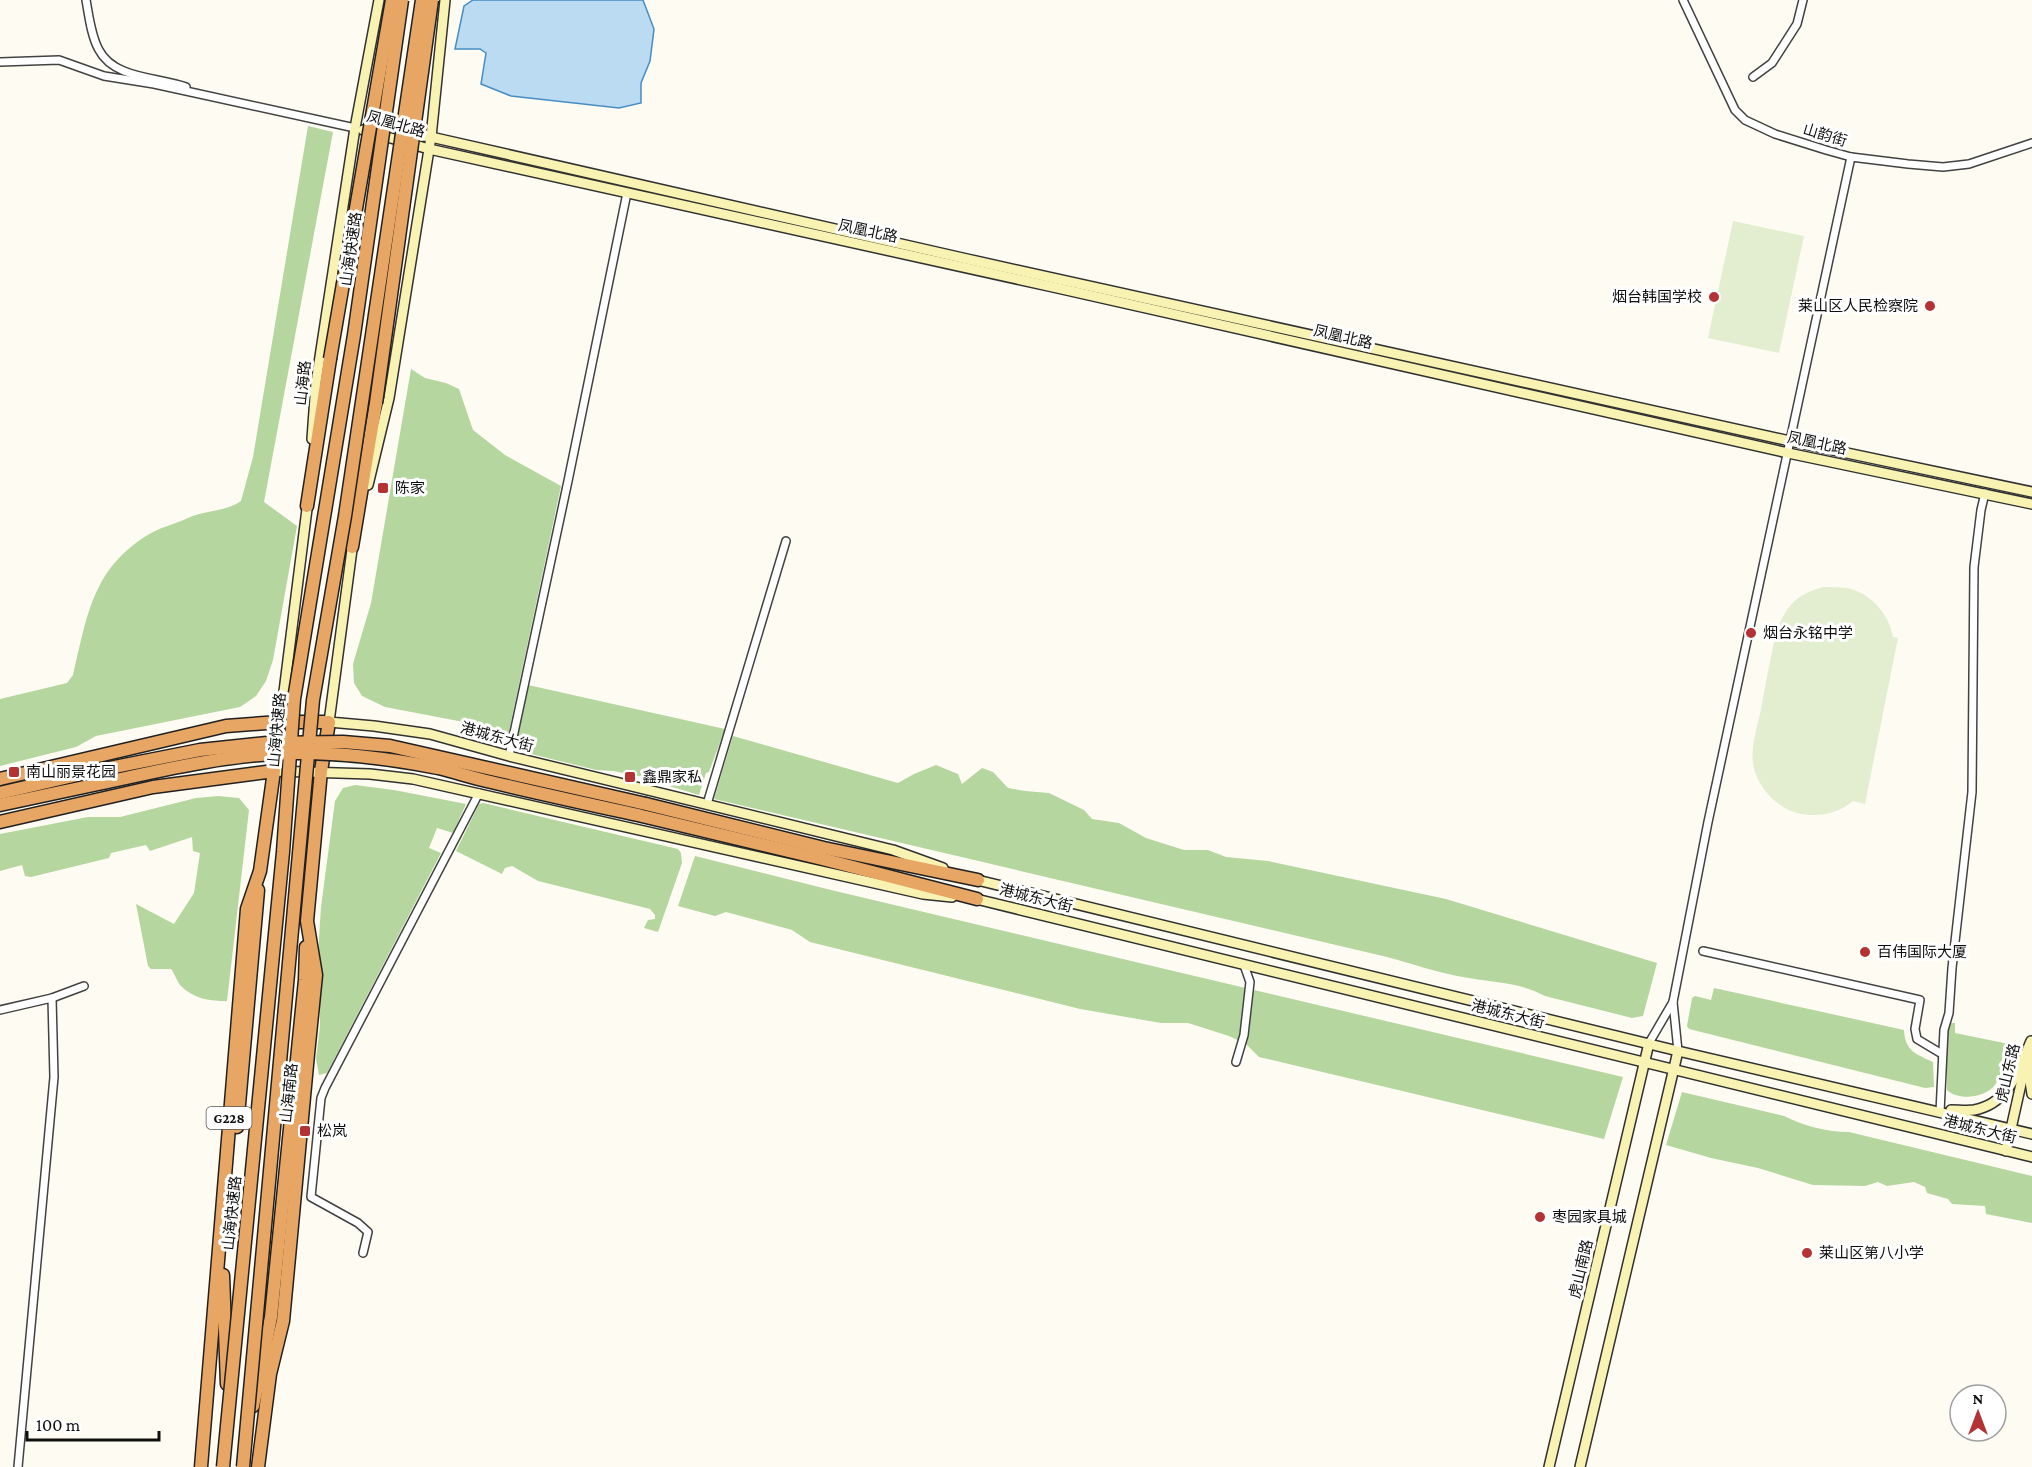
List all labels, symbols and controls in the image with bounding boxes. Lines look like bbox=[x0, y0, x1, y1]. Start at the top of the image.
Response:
street label: 凤凰北路 bbox=[365, 107, 427, 140]
street label: 山韵街 bbox=[1801, 121, 1849, 149]
street label: 山海快速路 bbox=[338, 211, 364, 287]
street label: 凤凰北路 bbox=[837, 216, 899, 245]
place label: 烟台韩国学校 bbox=[1612, 288, 1702, 305]
marker: 烟台韩国学校 bbox=[1707, 290, 1721, 304]
place label: 莱山区人民检察院 bbox=[1798, 297, 1918, 314]
marker: 莱山区人民检察院 bbox=[1923, 299, 1937, 313]
street label: 凤凰北路 bbox=[1312, 321, 1374, 352]
street label: 山海路 bbox=[293, 360, 313, 406]
street label: 凤凰北路 bbox=[1786, 428, 1848, 457]
place label: 陈家 bbox=[395, 480, 425, 496]
marker: 陈家 bbox=[376, 481, 390, 495]
place label: 烟台永铭中学 bbox=[1763, 625, 1853, 641]
marker: 烟台永铭中学 bbox=[1744, 626, 1758, 640]
street label: 山海快速路 bbox=[266, 692, 288, 768]
street label: 港城东大街 bbox=[459, 720, 535, 754]
place label: 南山丽景花园 bbox=[26, 764, 116, 780]
marker: 南山丽景花园 bbox=[7, 765, 21, 779]
place label: 鑫鼎家私 bbox=[642, 769, 702, 785]
marker: 鑫鼎家私 bbox=[623, 770, 637, 784]
street label: 港城东大街 bbox=[998, 881, 1074, 915]
place label: 百伟国际大厦 bbox=[1877, 944, 1967, 960]
marker: 百伟国际大厦 bbox=[1858, 945, 1872, 959]
street label: 港城东大街 bbox=[1470, 997, 1546, 1031]
street label: 虎山东路 bbox=[1993, 1042, 2023, 1104]
street label: 山海南路 bbox=[278, 1062, 300, 1124]
road number: G228 bbox=[206, 1107, 252, 1129]
street label: 港城东大街 bbox=[1942, 1112, 2018, 1146]
place label: 松岚 bbox=[317, 1123, 347, 1139]
marker: 松岚 bbox=[298, 1124, 312, 1138]
street label: 山海快速路 bbox=[220, 1175, 244, 1251]
place label: 枣园家具城 bbox=[1552, 1209, 1627, 1225]
marker: 枣园家具城 bbox=[1533, 1210, 1547, 1224]
street label: 虎山南路 bbox=[1566, 1238, 1596, 1300]
place label: 莱山区第八小学 bbox=[1819, 1245, 1924, 1261]
marker: 莱山区第八小学 bbox=[1800, 1246, 1814, 1260]
north arrow bbox=[1948, 1383, 2008, 1443]
text: N bbox=[1973, 1390, 1984, 1407]
scale bar bbox=[27, 1404, 159, 1442]
text: 100 m bbox=[36, 1415, 81, 1435]

